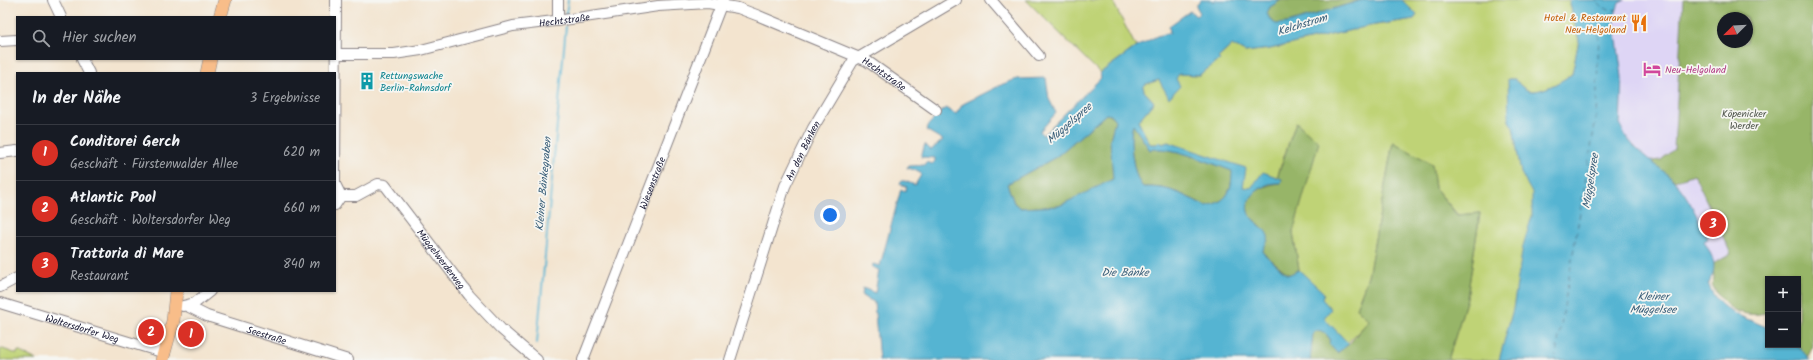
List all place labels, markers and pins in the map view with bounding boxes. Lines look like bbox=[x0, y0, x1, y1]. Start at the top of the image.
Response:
place label: Hotel & Restaurant Neu-Helgoland bbox=[1544, 10, 1627, 38]
restaurant icon: Hotel & Restaurant Neu-Helgoland bbox=[1629, 13, 1649, 33]
hotel icon: Neu-Helgoland bbox=[1642, 59, 1662, 79]
place label: Neu-Helgoland bbox=[1665, 62, 1727, 78]
place label: Rettungswache Berlin-Rahnsdorf bbox=[380, 68, 452, 96]
building icon: Rettungswache Berlin-Rahnsdorf bbox=[357, 71, 377, 91]
pin: 3 bbox=[1700, 209, 1726, 239]
pin: 2 bbox=[138, 317, 164, 347]
pin: 1 bbox=[178, 319, 204, 349]

